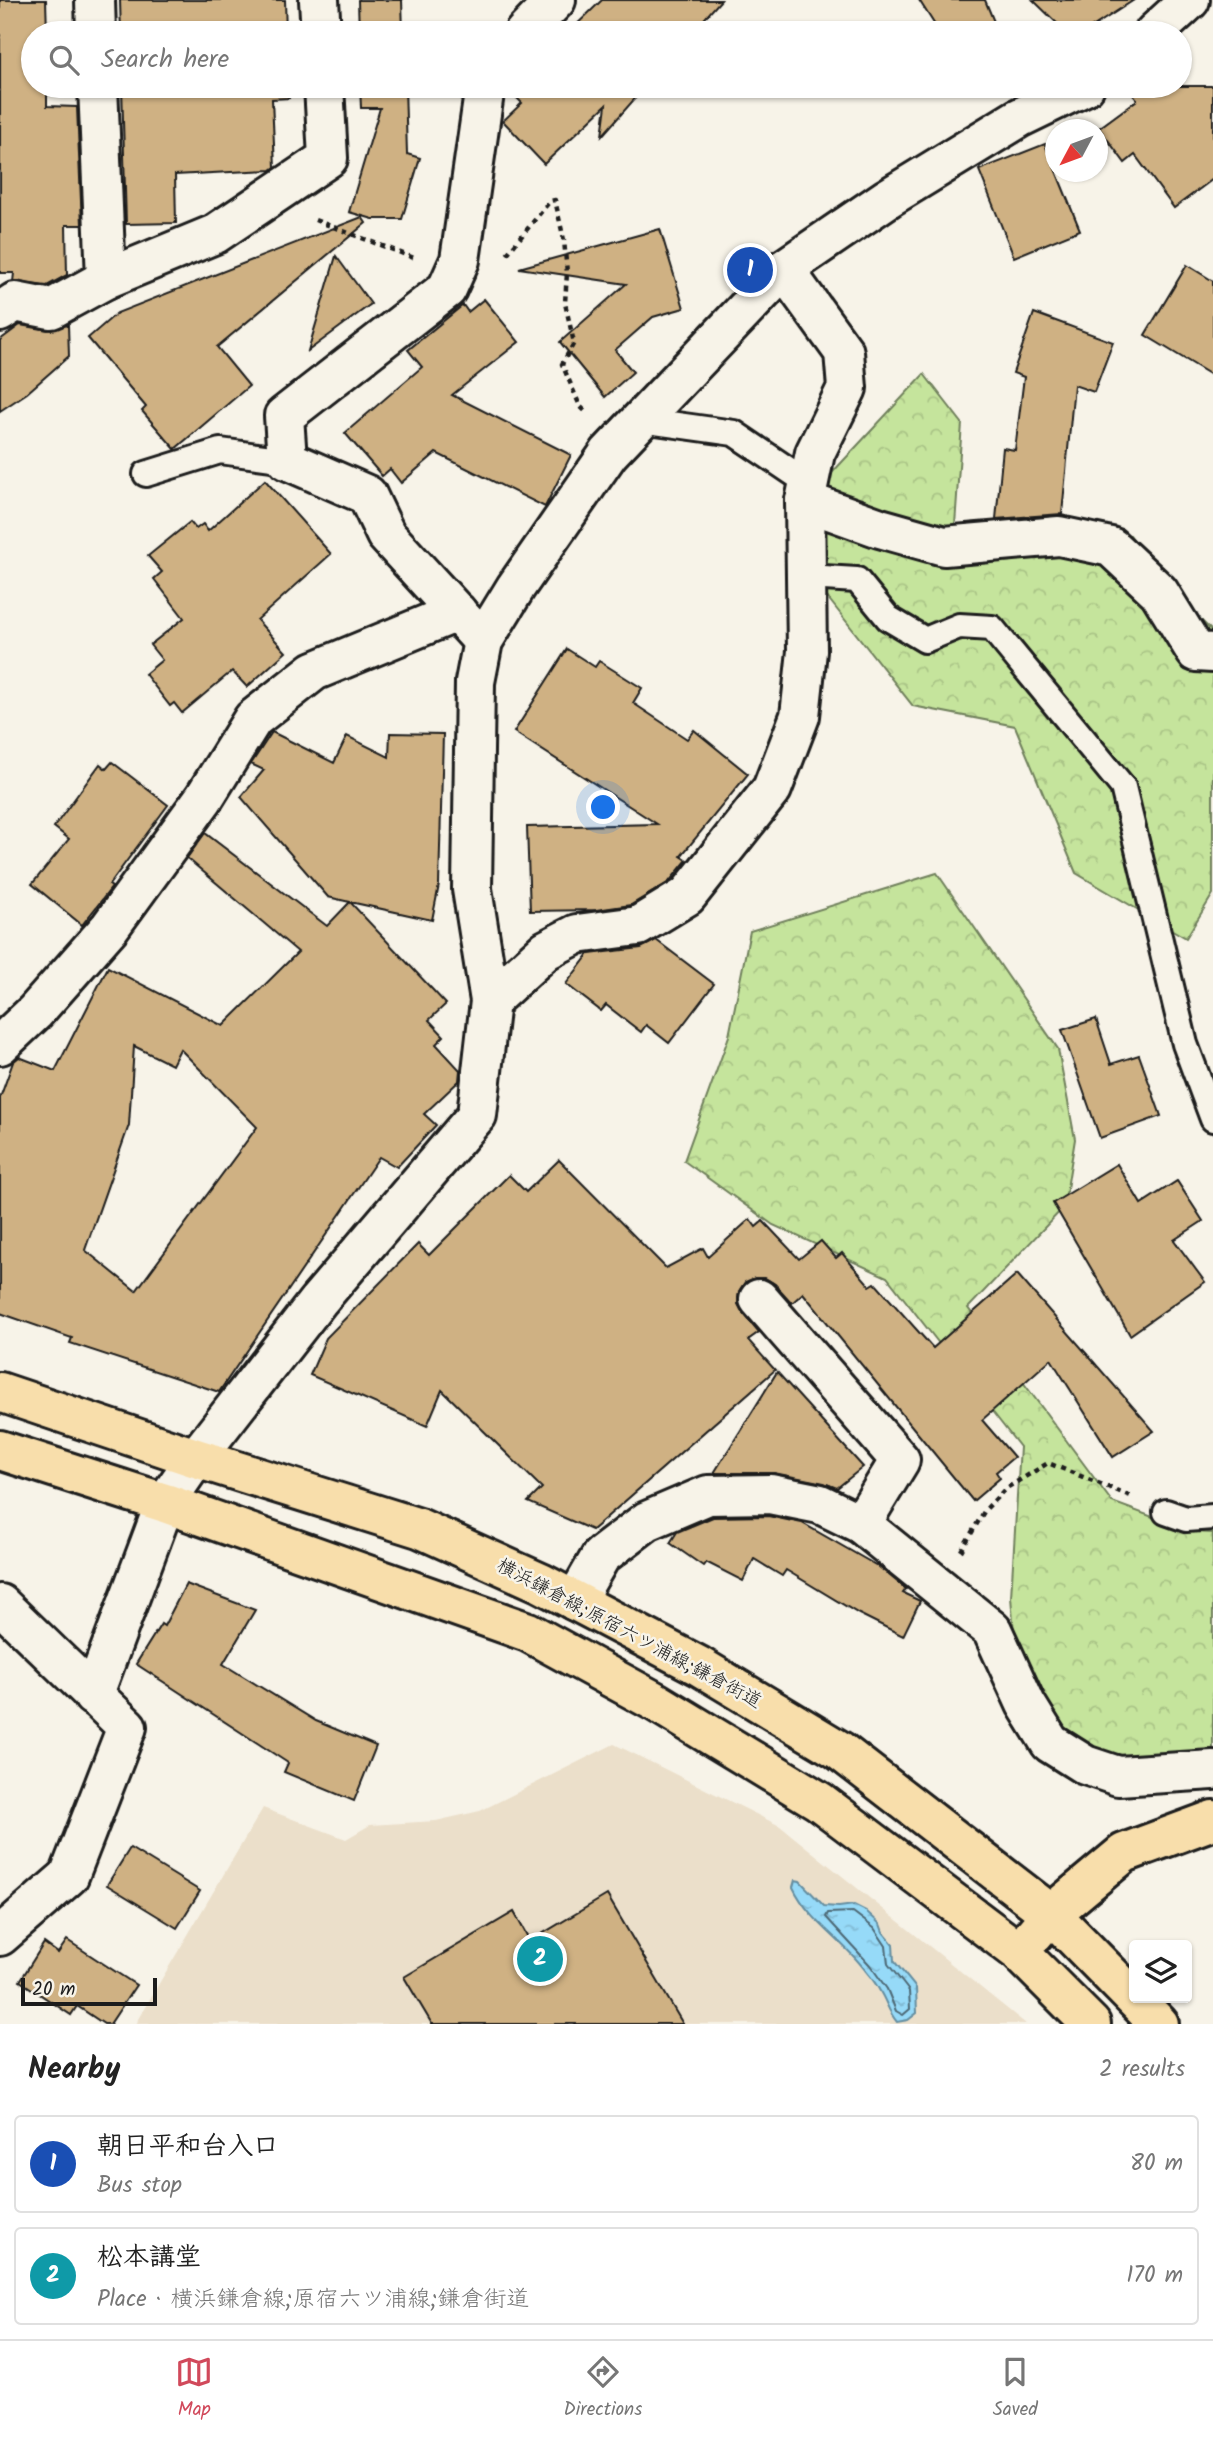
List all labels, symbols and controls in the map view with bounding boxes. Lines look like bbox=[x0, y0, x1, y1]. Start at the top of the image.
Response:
search box bbox=[21, 21, 1192, 98]
text: Search here bbox=[101, 39, 229, 81]
icon: search bbox=[45, 41, 83, 79]
north arrow bbox=[1045, 119, 1108, 182]
pin: 1 bbox=[727, 244, 773, 296]
your location bbox=[586, 790, 620, 824]
street label: 横浜鎌倉線;原宿六ツ浦線;鎌倉街道 bbox=[491, 1551, 767, 1717]
pin: 2 bbox=[517, 1933, 563, 1985]
map controls bbox=[1129, 1940, 1192, 2003]
button: layers bbox=[1129, 1940, 1192, 2003]
scale bar bbox=[21, 1975, 158, 2007]
text: 20 m bbox=[32, 1975, 75, 2005]
text: Nearby bbox=[28, 2046, 120, 2094]
text: 2 results bbox=[1099, 2052, 1185, 2088]
text: 朝日平和台入口 bbox=[97, 2126, 279, 2168]
text: 1 bbox=[50, 2146, 56, 2182]
text: 80 m bbox=[1130, 2146, 1183, 2182]
text: Bus stop bbox=[97, 2168, 182, 2204]
text: 松本講堂 bbox=[97, 2237, 201, 2279]
text: 2 bbox=[46, 2258, 60, 2294]
text: 170 m bbox=[1126, 2258, 1183, 2294]
text: Place · 横浜鎌倉線;原宿六ツ浦線;鎌倉街道 bbox=[97, 2282, 529, 2318]
tab: Map bbox=[175, 2353, 213, 2425]
tab: Directions bbox=[564, 2353, 642, 2425]
tab: Saved bbox=[993, 2353, 1038, 2425]

